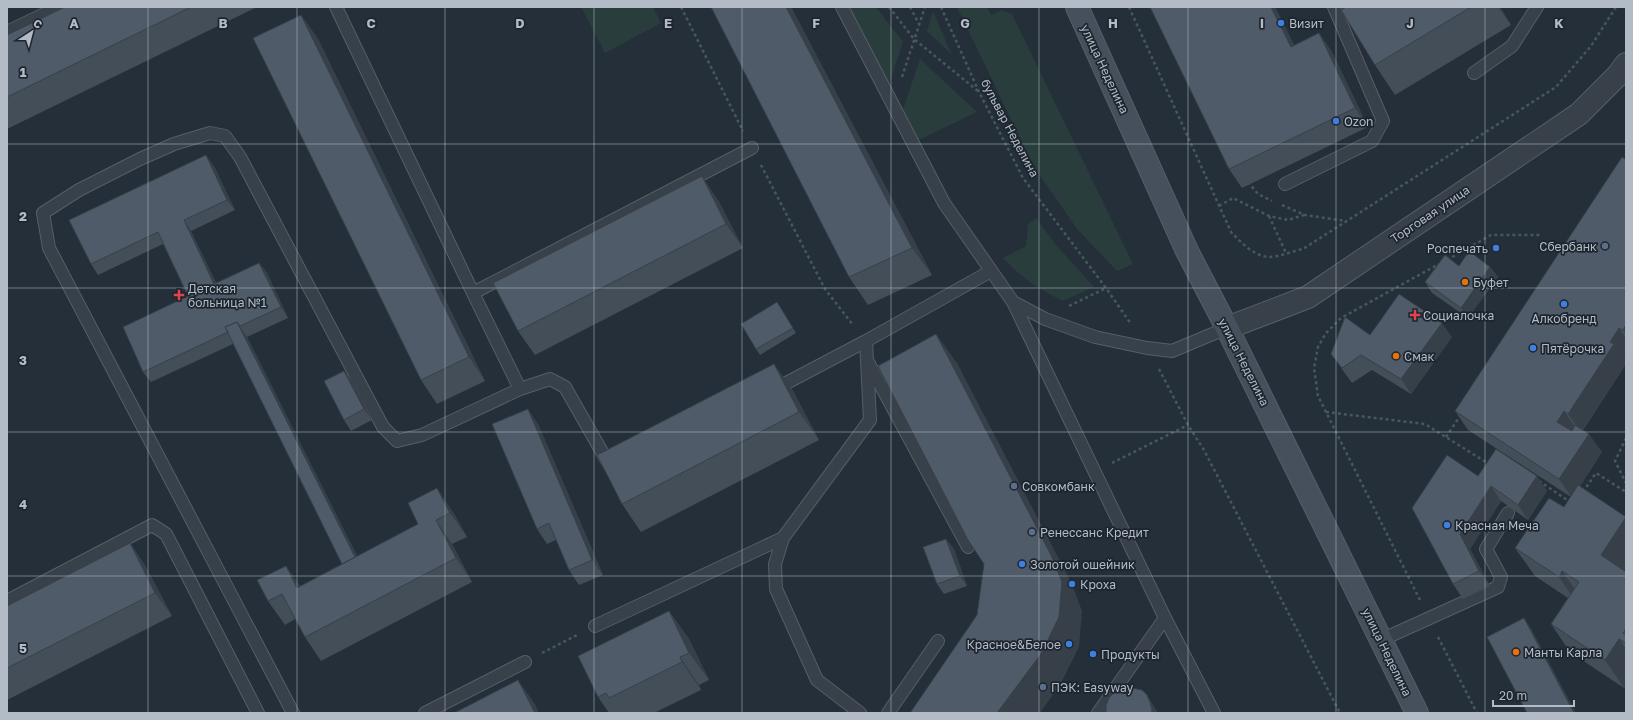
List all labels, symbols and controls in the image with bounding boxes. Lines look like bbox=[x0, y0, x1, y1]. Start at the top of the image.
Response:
north arrow bbox=[12, 12, 52, 52]
text: A bbox=[69, 15, 79, 31]
text: B bbox=[218, 15, 228, 31]
text: C bbox=[366, 15, 376, 31]
text: D bbox=[515, 15, 525, 31]
text: E bbox=[664, 15, 672, 31]
text: F bbox=[812, 15, 820, 31]
text: G bbox=[960, 15, 970, 31]
text: H bbox=[1108, 15, 1118, 31]
text: I bbox=[1260, 15, 1264, 31]
text: J bbox=[1406, 15, 1414, 31]
text: K bbox=[1554, 15, 1564, 31]
text: С bbox=[31, 16, 45, 31]
place label: Визит bbox=[1289, 16, 1324, 31]
marker: Визит bbox=[1276, 18, 1286, 28]
street label: улица Неделина bbox=[1078, 22, 1132, 116]
text: 1 bbox=[20, 64, 27, 80]
street label: бульвар Неделина bbox=[978, 76, 1042, 180]
place label: Ozon bbox=[1344, 114, 1373, 129]
marker: Ozon bbox=[1331, 116, 1341, 126]
street label: Торговая улица bbox=[1388, 182, 1472, 246]
text: 2 bbox=[19, 208, 27, 224]
place label: Сбербанк bbox=[1539, 239, 1597, 254]
place label: Роспечать bbox=[1427, 241, 1488, 256]
marker: Сбербанк bbox=[1600, 241, 1610, 251]
marker: Роспечать bbox=[1491, 243, 1501, 253]
place label: Буфет bbox=[1473, 275, 1509, 290]
marker: Буфет bbox=[1460, 277, 1470, 287]
place label: Детская больница №1 bbox=[188, 281, 267, 310]
marker: Детская больница №1 bbox=[173, 289, 185, 301]
marker: Алкобренд bbox=[1559, 299, 1569, 309]
place label: Социалочка bbox=[1423, 308, 1494, 323]
marker: Социалочка bbox=[1410, 310, 1420, 320]
place label: Алкобренд bbox=[1531, 311, 1597, 326]
street label: улица Неделина bbox=[1215, 316, 1273, 408]
place label: Пятёрочка bbox=[1541, 341, 1604, 356]
marker: Пятёрочка bbox=[1528, 343, 1538, 353]
place label: Смак bbox=[1404, 349, 1435, 364]
marker: Смак bbox=[1391, 351, 1401, 361]
text: 3 bbox=[19, 352, 27, 368]
place label: Совкомбанк bbox=[1022, 479, 1095, 494]
marker: Совкомбанк bbox=[1009, 481, 1019, 491]
text: 4 bbox=[19, 496, 27, 512]
place label: Красная Меча bbox=[1455, 518, 1539, 533]
marker: Красная Меча bbox=[1442, 520, 1452, 530]
place label: Ренессанс Кредит bbox=[1040, 525, 1149, 540]
marker: Ренессанс Кредит bbox=[1027, 527, 1037, 537]
place label: Золотой ошейник bbox=[1030, 557, 1135, 572]
marker: Золотой ошейник bbox=[1017, 559, 1027, 569]
place label: Кроха bbox=[1080, 577, 1116, 592]
marker: Кроха bbox=[1067, 579, 1077, 589]
street label: улица Неделина bbox=[1359, 605, 1415, 699]
place label: Красное&Белое bbox=[966, 637, 1061, 652]
marker: Красное&Белое bbox=[1064, 639, 1074, 649]
text: 5 bbox=[19, 640, 27, 656]
place label: Манты Карла bbox=[1524, 645, 1602, 660]
place label: Продукты bbox=[1101, 647, 1160, 662]
marker: Манты Карла bbox=[1511, 647, 1521, 657]
marker: Продукты bbox=[1088, 649, 1098, 659]
place label: ПЭК: Easyway bbox=[1051, 680, 1133, 695]
marker: ПЭК: Easyway bbox=[1038, 682, 1048, 692]
scale bar bbox=[1493, 682, 1574, 708]
text: 20 m bbox=[1499, 688, 1527, 703]

